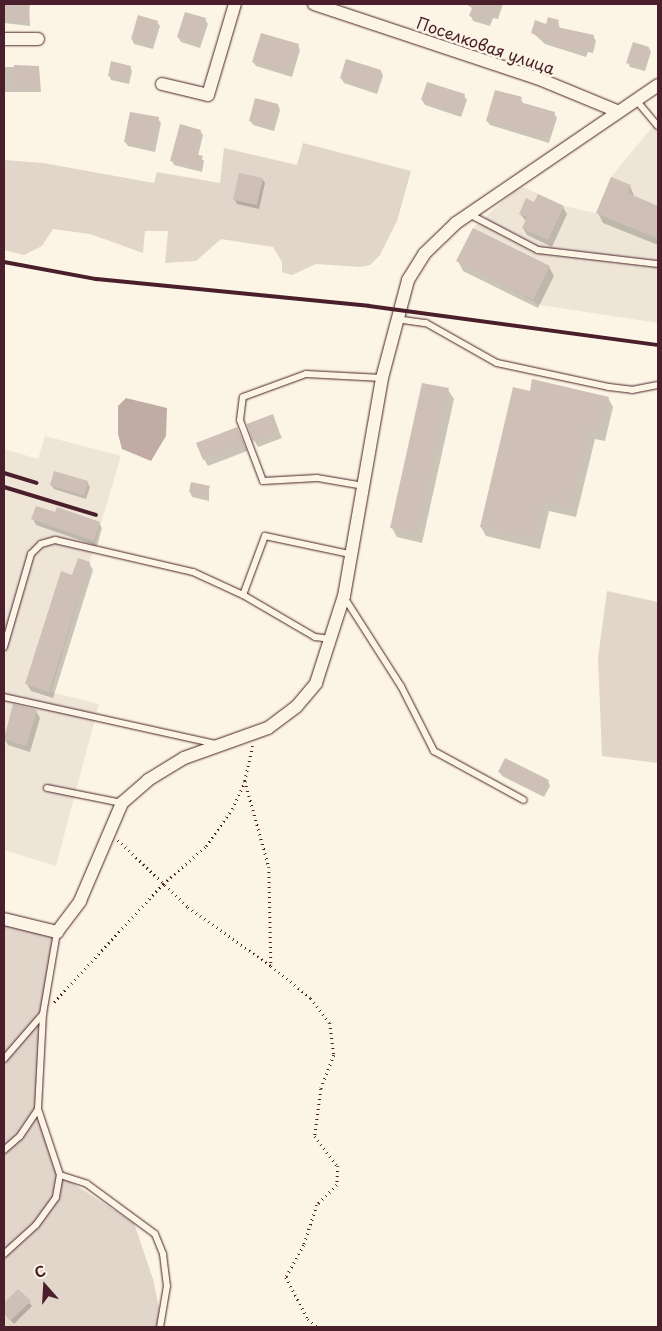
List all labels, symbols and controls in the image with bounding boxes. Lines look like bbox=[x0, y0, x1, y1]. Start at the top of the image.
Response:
street label: Поселковая улица bbox=[414, 12, 558, 78]
text: С bbox=[32, 1260, 48, 1283]
north arrow bbox=[20, 1261, 70, 1311]

